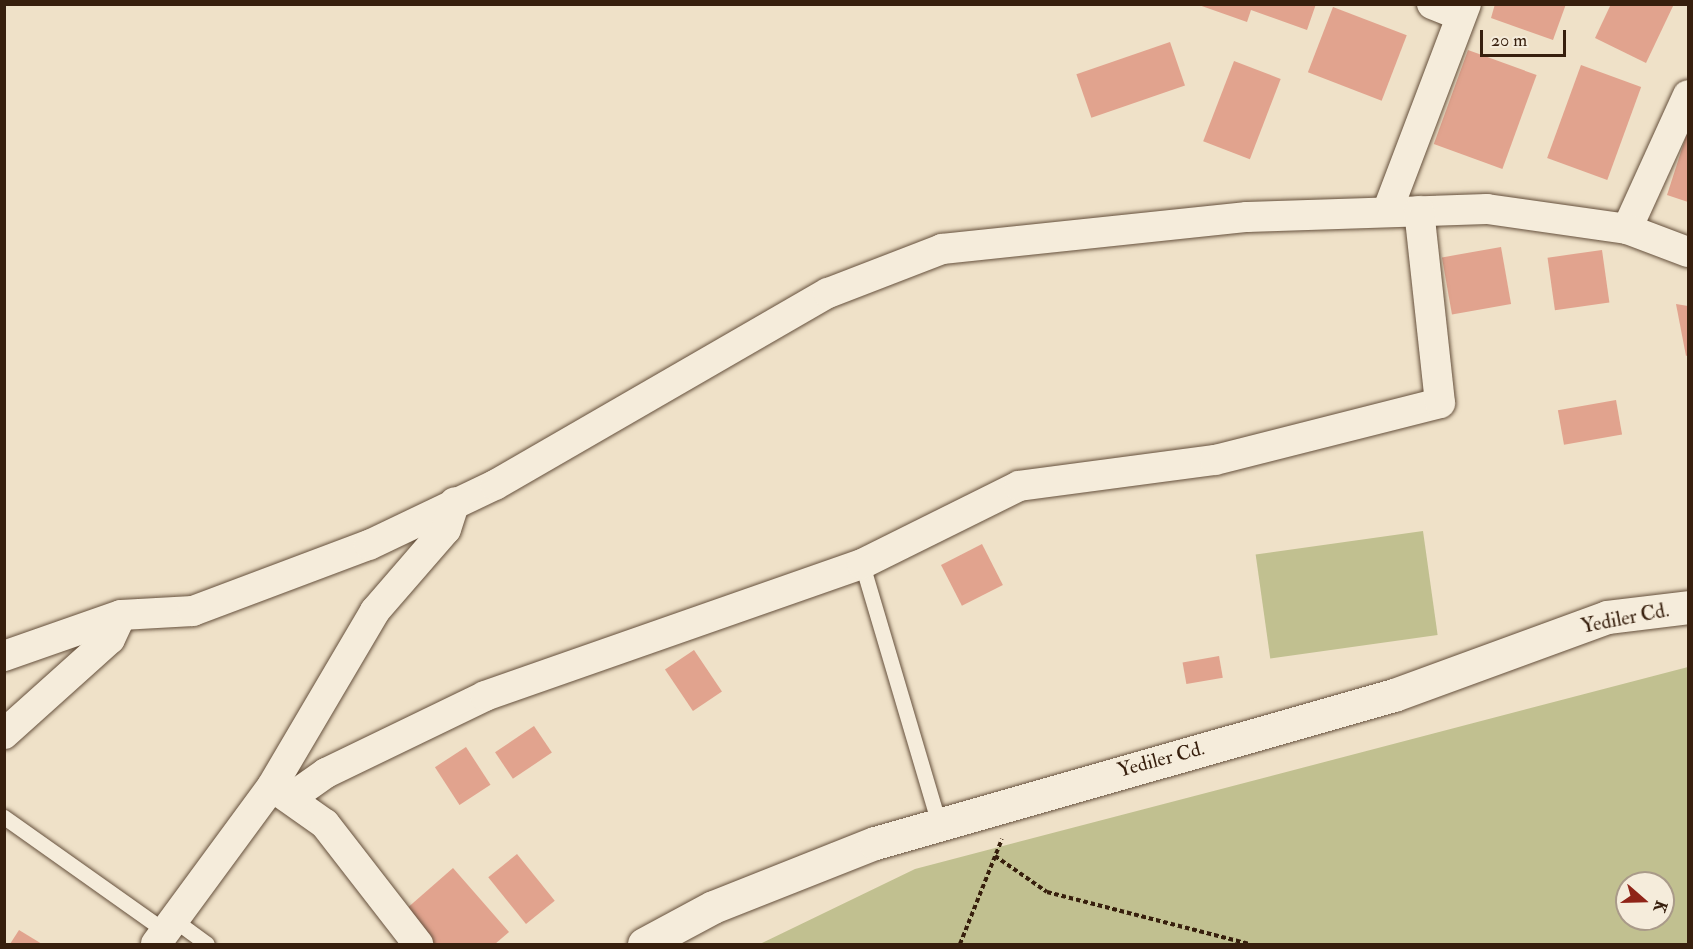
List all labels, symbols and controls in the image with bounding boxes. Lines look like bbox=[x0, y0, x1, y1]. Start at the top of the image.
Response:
scale bar bbox=[1483, 18, 1568, 56]
text: 20 m bbox=[1491, 29, 1527, 52]
street label: Yediler Cd. bbox=[1579, 598, 1671, 638]
street label: Yediler Cd. bbox=[1115, 736, 1207, 782]
north arrow bbox=[1615, 871, 1675, 931]
text: K bbox=[1649, 898, 1671, 915]

